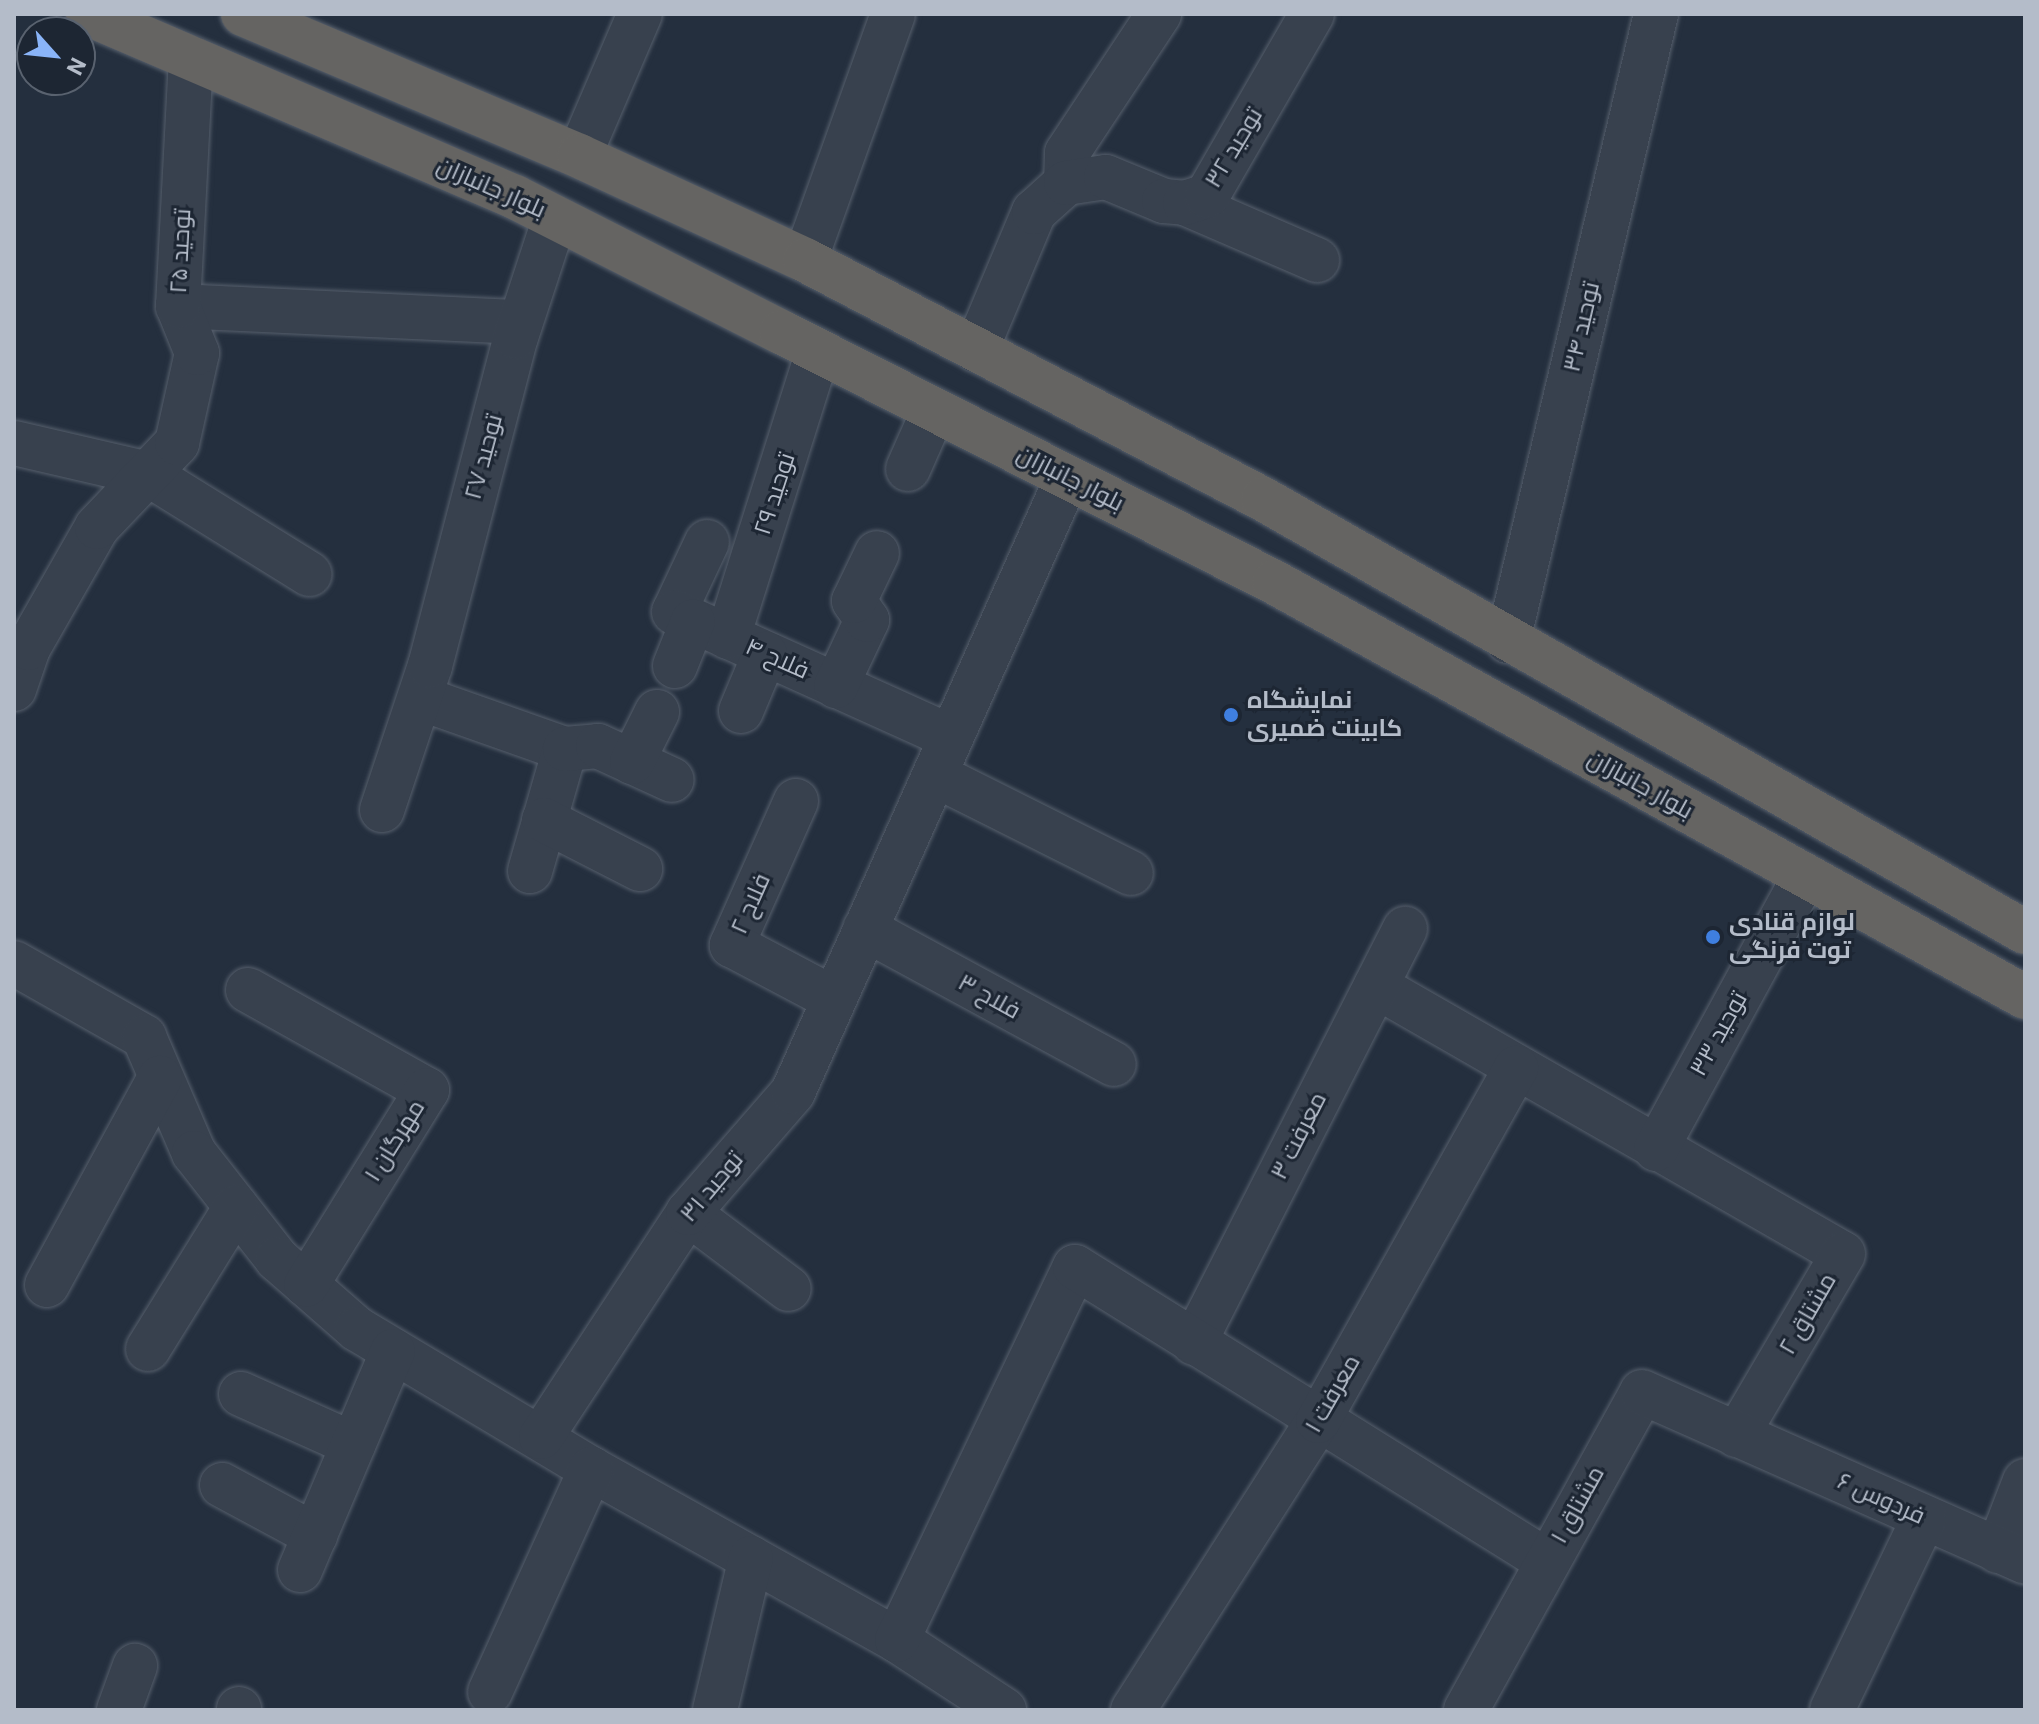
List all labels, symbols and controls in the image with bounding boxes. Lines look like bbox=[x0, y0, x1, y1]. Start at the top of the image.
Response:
north arrow bbox=[16, 16, 96, 96]
text: N bbox=[61, 54, 91, 79]
street label: توحید ۳۲ bbox=[1199, 103, 1269, 193]
street label: بلوار جانبازان bbox=[432, 151, 550, 225]
street label: توحید ۲۵ bbox=[164, 208, 198, 294]
street label: توحید ۳۴ bbox=[1558, 279, 1606, 375]
street label: توحید ۲۷ bbox=[459, 411, 509, 503]
street label: بلوار جانبازان bbox=[1012, 440, 1128, 518]
street label: توحید ۲۹ bbox=[748, 449, 802, 539]
street label: فلاح ۴ bbox=[741, 632, 813, 686]
place label: نمایشگاه کابینت ضمیری bbox=[1247, 687, 1402, 743]
marker: نمایشگاه کابینت ضمیری bbox=[1222, 706, 1240, 724]
street label: بلوار جانبازان bbox=[1582, 744, 1698, 826]
street label: فلاح ۲ bbox=[725, 869, 777, 939]
place label: لوازم قنادی توت فرنگی bbox=[1729, 909, 1855, 965]
marker: لوازم قنادی توت فرنگی bbox=[1704, 928, 1722, 946]
street label: فلاح ۳ bbox=[953, 968, 1025, 1026]
street label: توحید ۳۳ bbox=[1684, 987, 1754, 1081]
street label: معرفت ۳ bbox=[1265, 1087, 1333, 1185]
street label: مهرگان ۱ bbox=[359, 1095, 431, 1187]
street label: توحید ۳۱ bbox=[674, 1146, 750, 1228]
street label: مشتاق ۲ bbox=[1773, 1268, 1843, 1360]
street label: معرفت ۱ bbox=[1299, 1350, 1367, 1438]
street label: مشتاق ۱ bbox=[1545, 1461, 1611, 1549]
street label: فردوس ۶ bbox=[1833, 1467, 1929, 1531]

